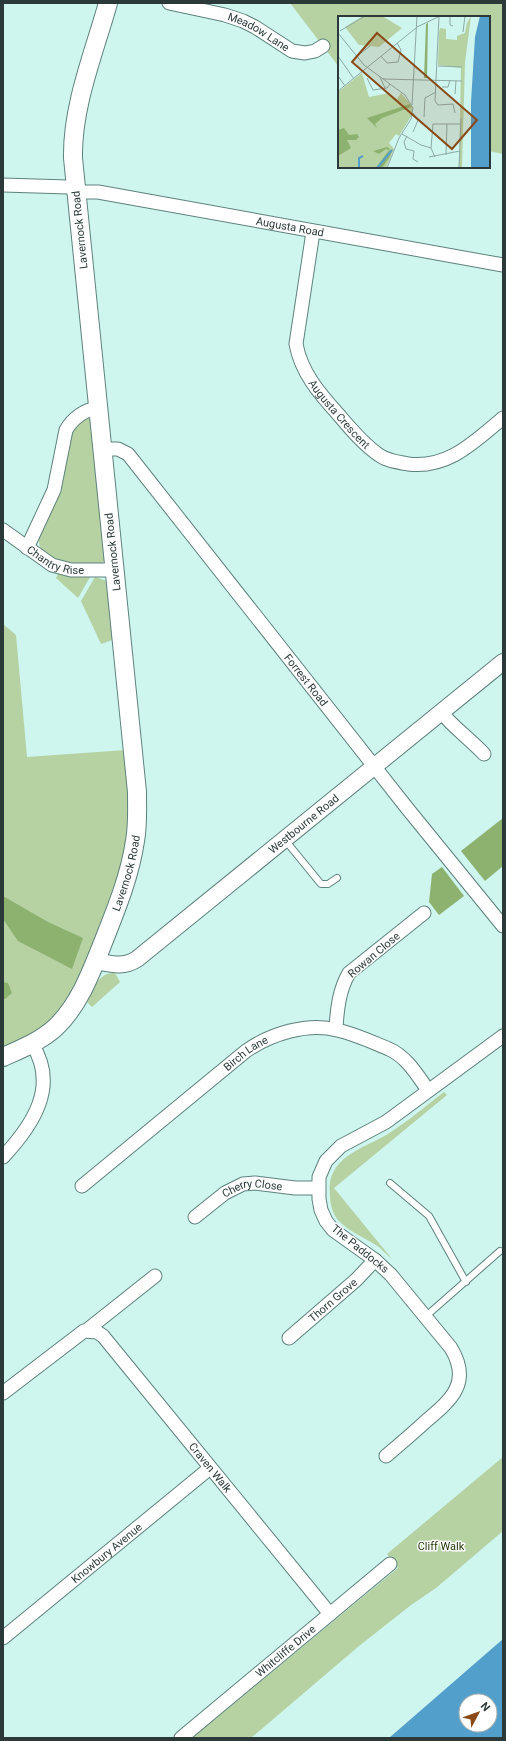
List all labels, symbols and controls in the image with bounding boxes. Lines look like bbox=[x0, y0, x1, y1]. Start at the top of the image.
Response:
street label: Meadow Lane bbox=[226, 10, 292, 54]
inset map bbox=[338, 16, 490, 168]
street label: Lavernock Road bbox=[69, 190, 91, 270]
street label: Augusta Road bbox=[255, 214, 325, 239]
street label: Augusta Crescent bbox=[306, 377, 373, 452]
street label: Lavernock Road bbox=[102, 512, 124, 592]
street label: Chantry Rise bbox=[25, 543, 84, 577]
street label: Forrest Road bbox=[282, 651, 331, 709]
street label: Westbourne Road bbox=[266, 791, 342, 856]
street label: Lavernock Road bbox=[109, 834, 142, 913]
street label: Rowan Close bbox=[345, 929, 403, 980]
street label: Birch Lane bbox=[221, 1033, 270, 1073]
street label: Cherry Close bbox=[220, 1177, 283, 1200]
street label: The Paddocks bbox=[329, 1222, 391, 1276]
street label: Thorn Grove bbox=[306, 1275, 360, 1325]
street label: Craven Walk bbox=[186, 1440, 235, 1495]
street label: Knowbury Avenue bbox=[69, 1520, 145, 1586]
park label: Cliff Walk bbox=[418, 1540, 465, 1553]
street label: Whitcliffe Drive bbox=[253, 1622, 318, 1680]
north arrow bbox=[458, 1693, 498, 1733]
text: N bbox=[478, 1700, 493, 1714]

